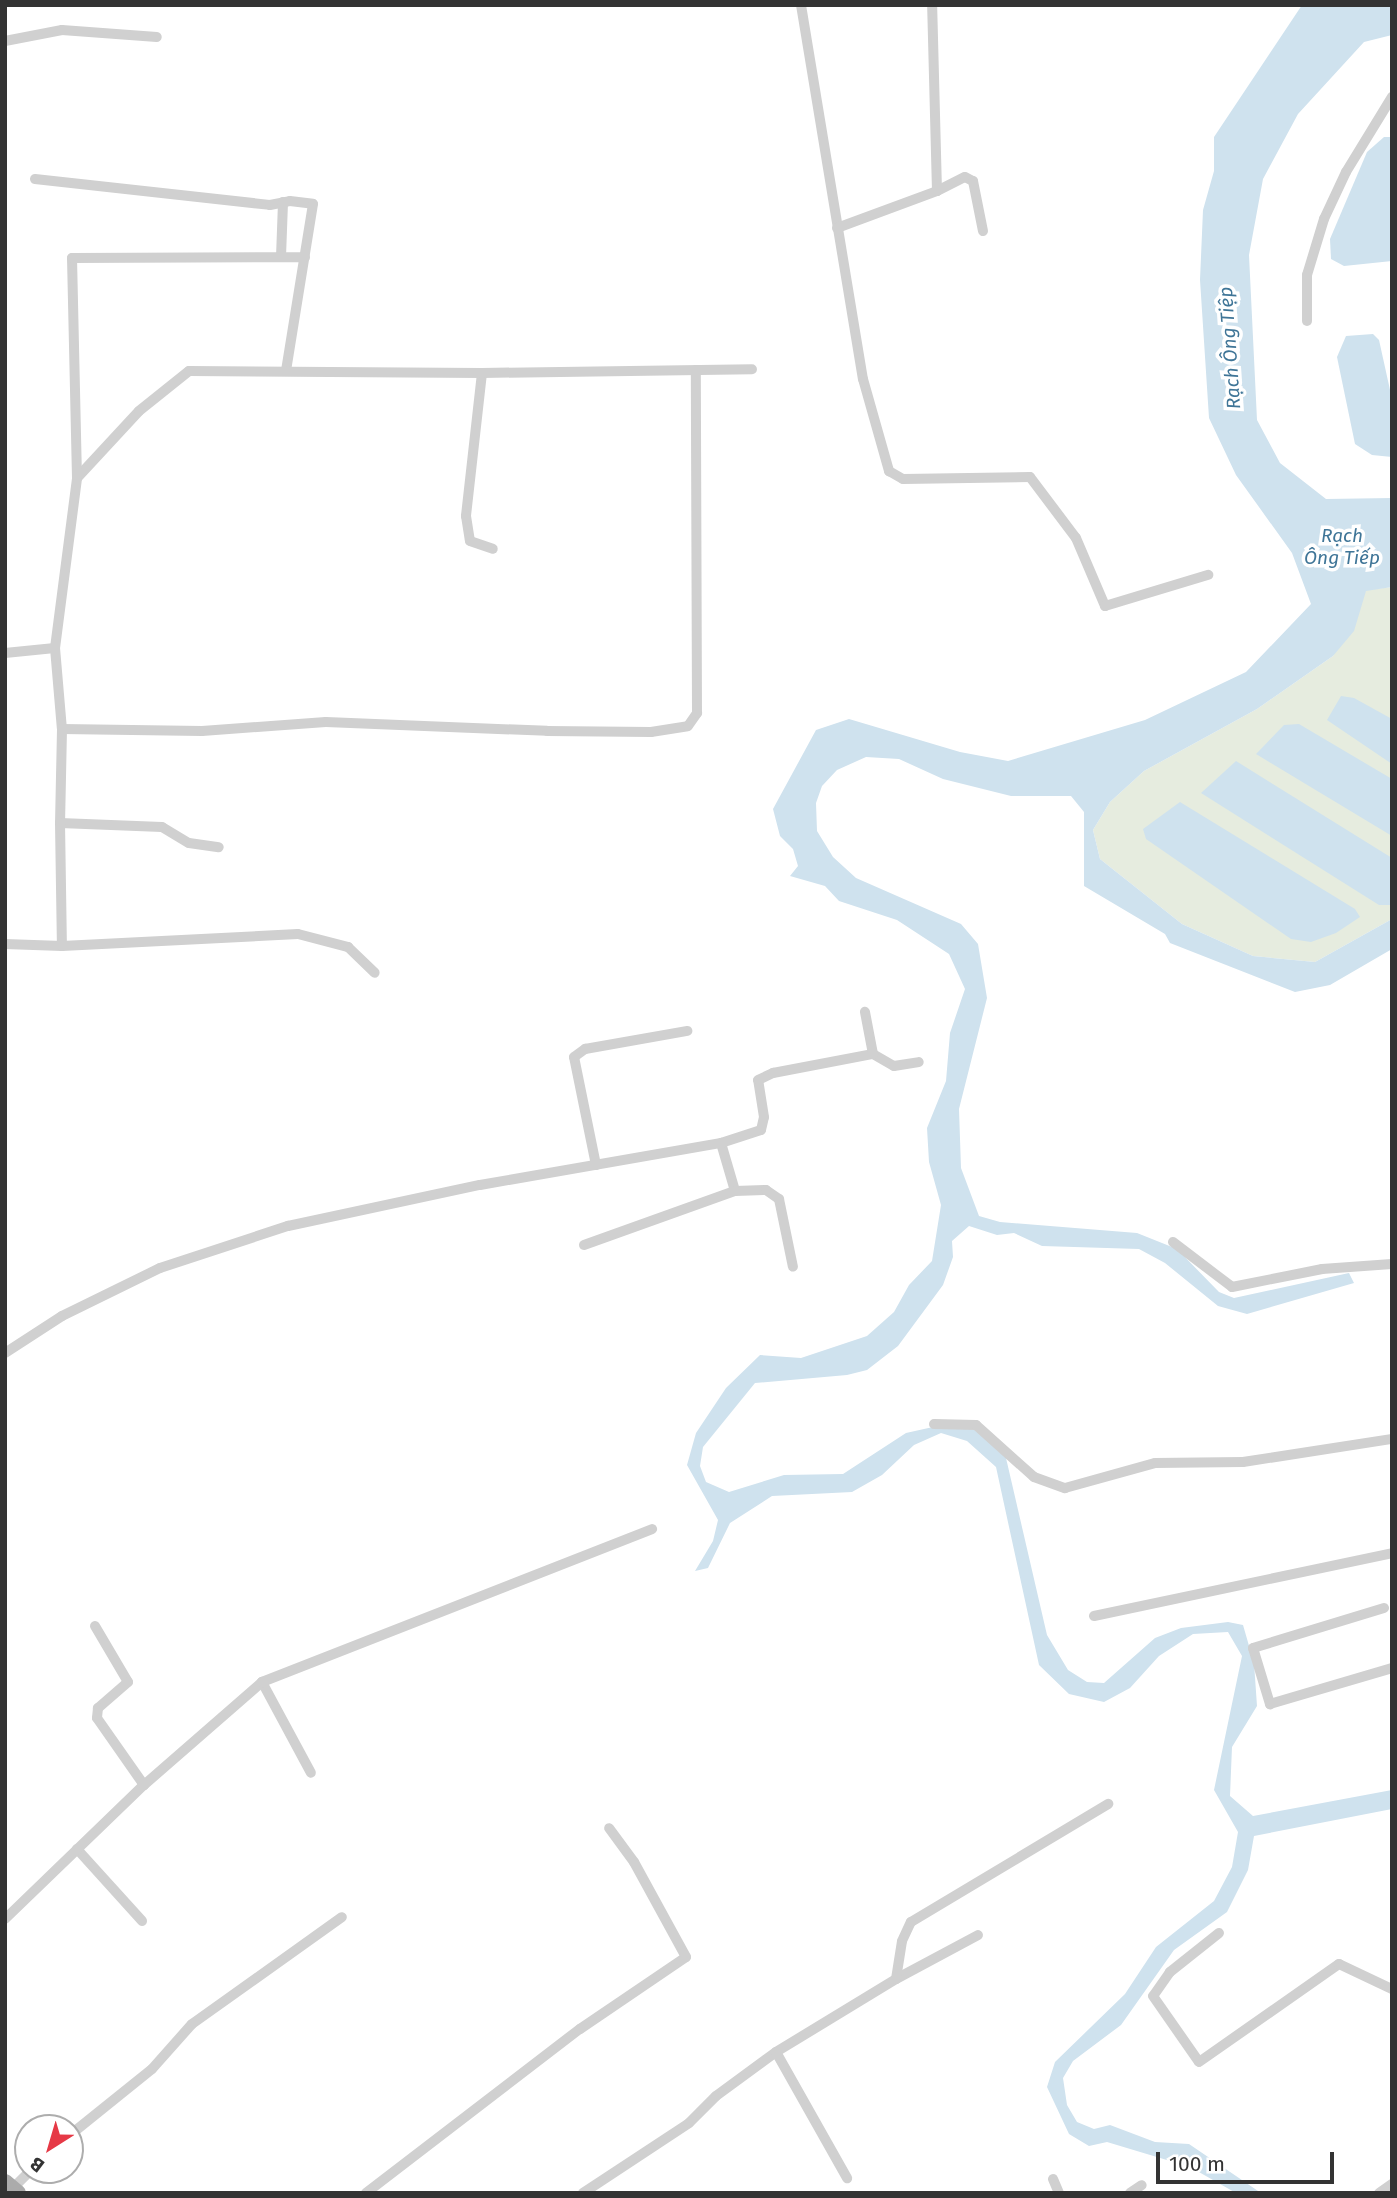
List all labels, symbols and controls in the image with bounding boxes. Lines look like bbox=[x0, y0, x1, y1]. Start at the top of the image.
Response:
water label: Rạch Ông Tiệp bbox=[1214, 286, 1246, 410]
water label: Rạch Ông Tiếp bbox=[1304, 525, 1380, 569]
north arrow bbox=[14, 2114, 84, 2184]
scale bar bbox=[1159, 2138, 1338, 2182]
text: 100 m bbox=[1169, 2151, 1225, 2177]
text: B bbox=[26, 2152, 49, 2177]

